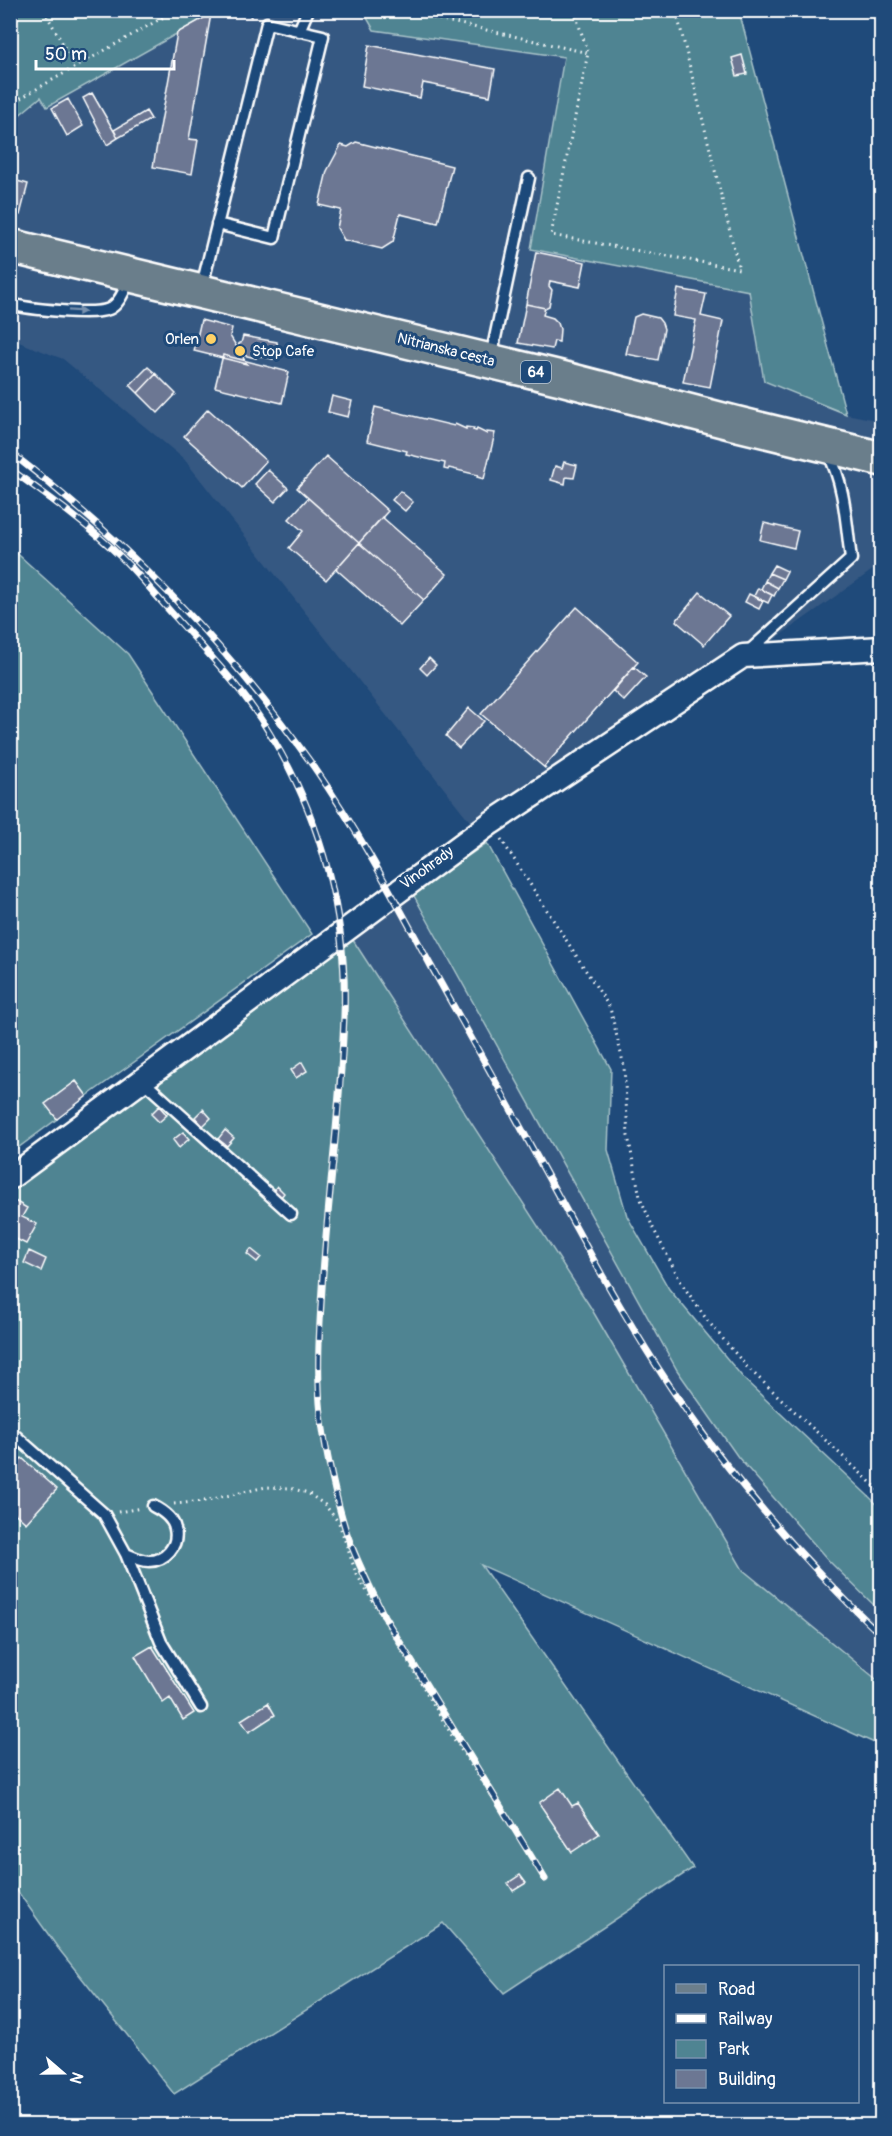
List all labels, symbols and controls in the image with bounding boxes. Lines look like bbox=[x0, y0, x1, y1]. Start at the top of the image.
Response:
scale bar bbox=[36, 33, 174, 71]
text: 50 m bbox=[45, 43, 87, 66]
one-way arrow bbox=[67, 306, 86, 316]
street label: Nitrianska cesta bbox=[395, 329, 497, 371]
place label: Orlen bbox=[165, 330, 199, 349]
marker: Orlen bbox=[204, 332, 218, 346]
place label: Stop Cafe bbox=[252, 342, 315, 361]
marker: Stop Cafe bbox=[233, 344, 247, 358]
road number: 64 bbox=[521, 361, 551, 383]
street label: Vinohrady bbox=[397, 842, 458, 894]
legend bbox=[664, 1965, 859, 2103]
text: Road bbox=[718, 1978, 755, 2001]
text: Railway bbox=[718, 2008, 773, 2031]
text: Park bbox=[718, 2038, 750, 2061]
north arrow bbox=[33, 2043, 93, 2103]
text: Building bbox=[718, 2068, 776, 2091]
text: N bbox=[65, 2069, 87, 2086]

